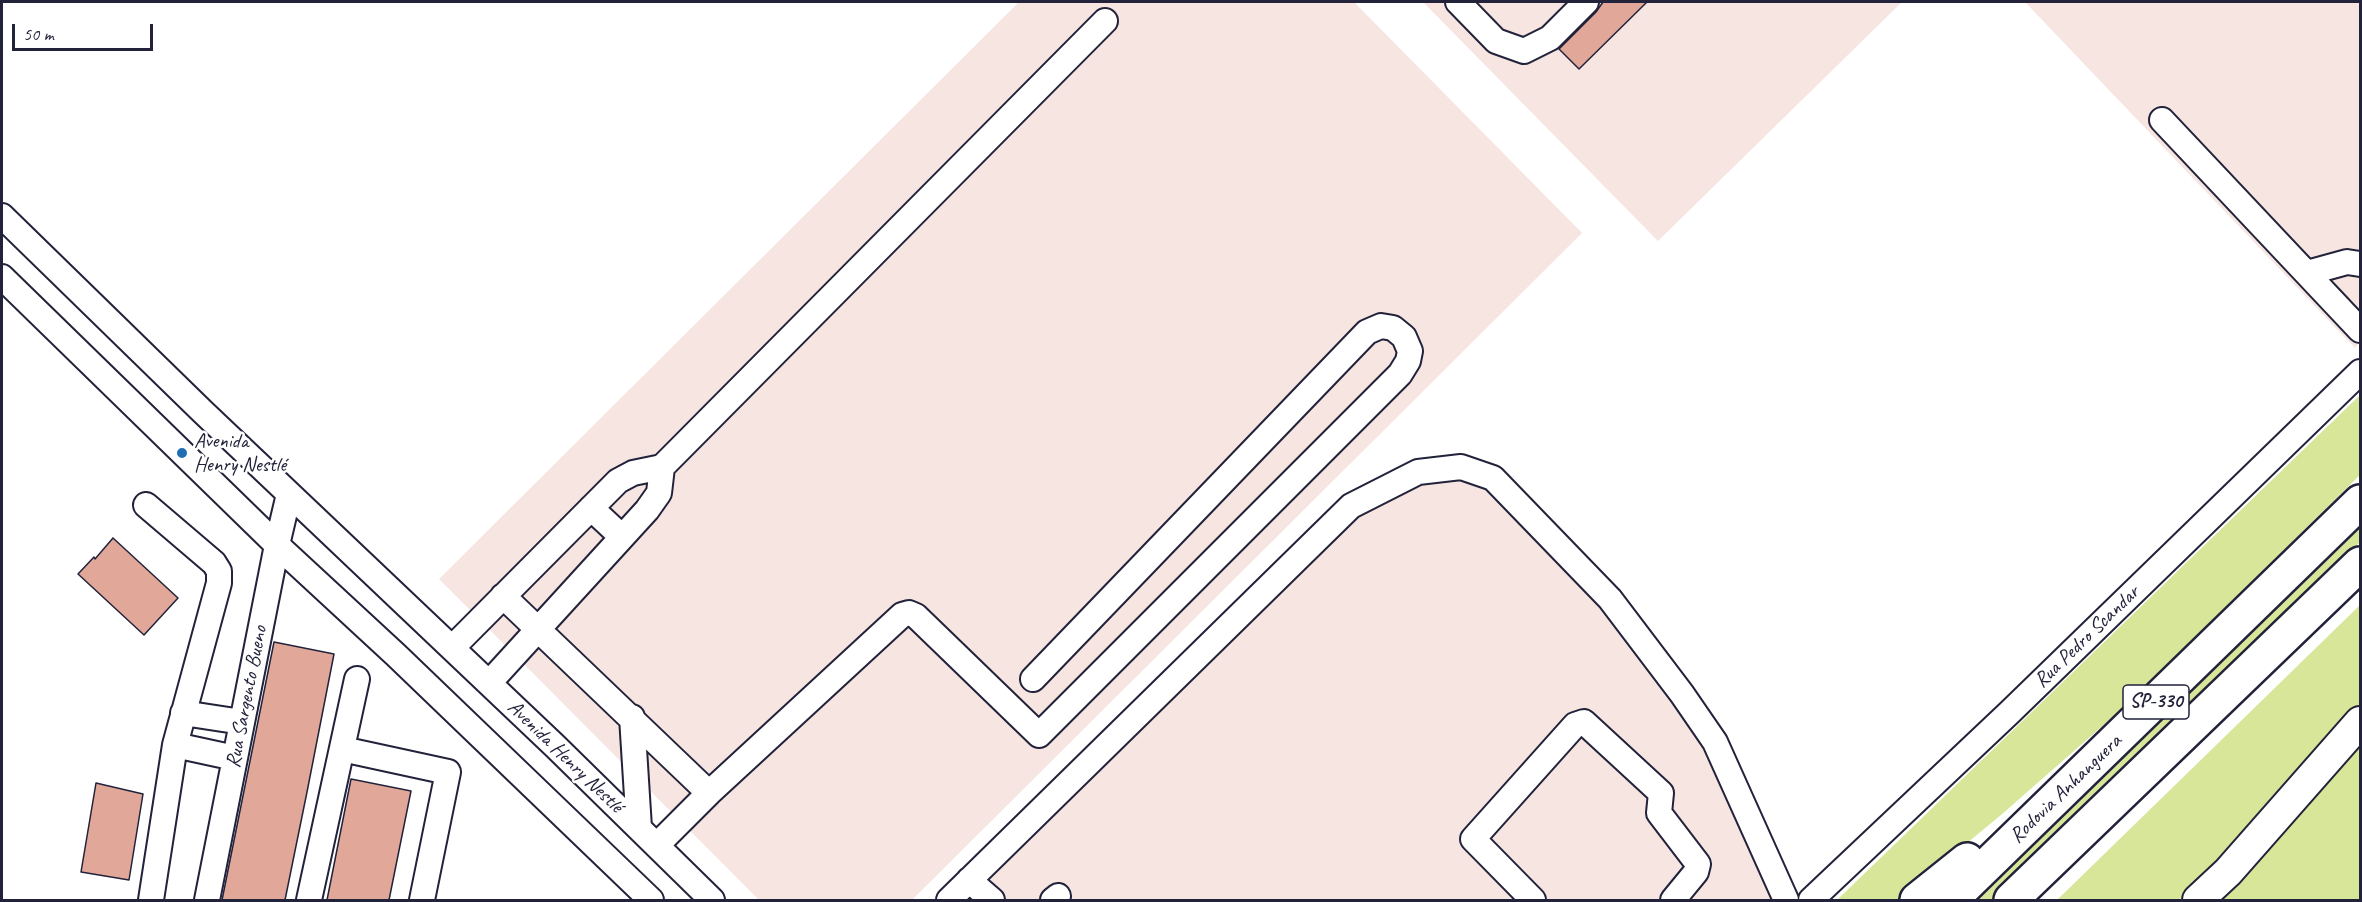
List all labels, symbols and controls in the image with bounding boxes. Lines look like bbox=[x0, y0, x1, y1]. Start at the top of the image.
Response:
scale bar bbox=[15, 12, 156, 50]
text: 50 m bbox=[23, 23, 54, 45]
place label: Avenida Henry Nestlé bbox=[194, 428, 286, 478]
marker: Avenida Henry Nestlé bbox=[175, 446, 189, 460]
street label: Rua Pedro Scandar bbox=[2029, 581, 2145, 693]
street label: Rua Sargento Bueno bbox=[221, 624, 273, 770]
road number: SP-330 bbox=[2123, 685, 2189, 719]
street label: Avenida Henry Nestlé bbox=[502, 695, 628, 819]
street label: Rodovia Anhanguera bbox=[2005, 729, 2127, 849]

